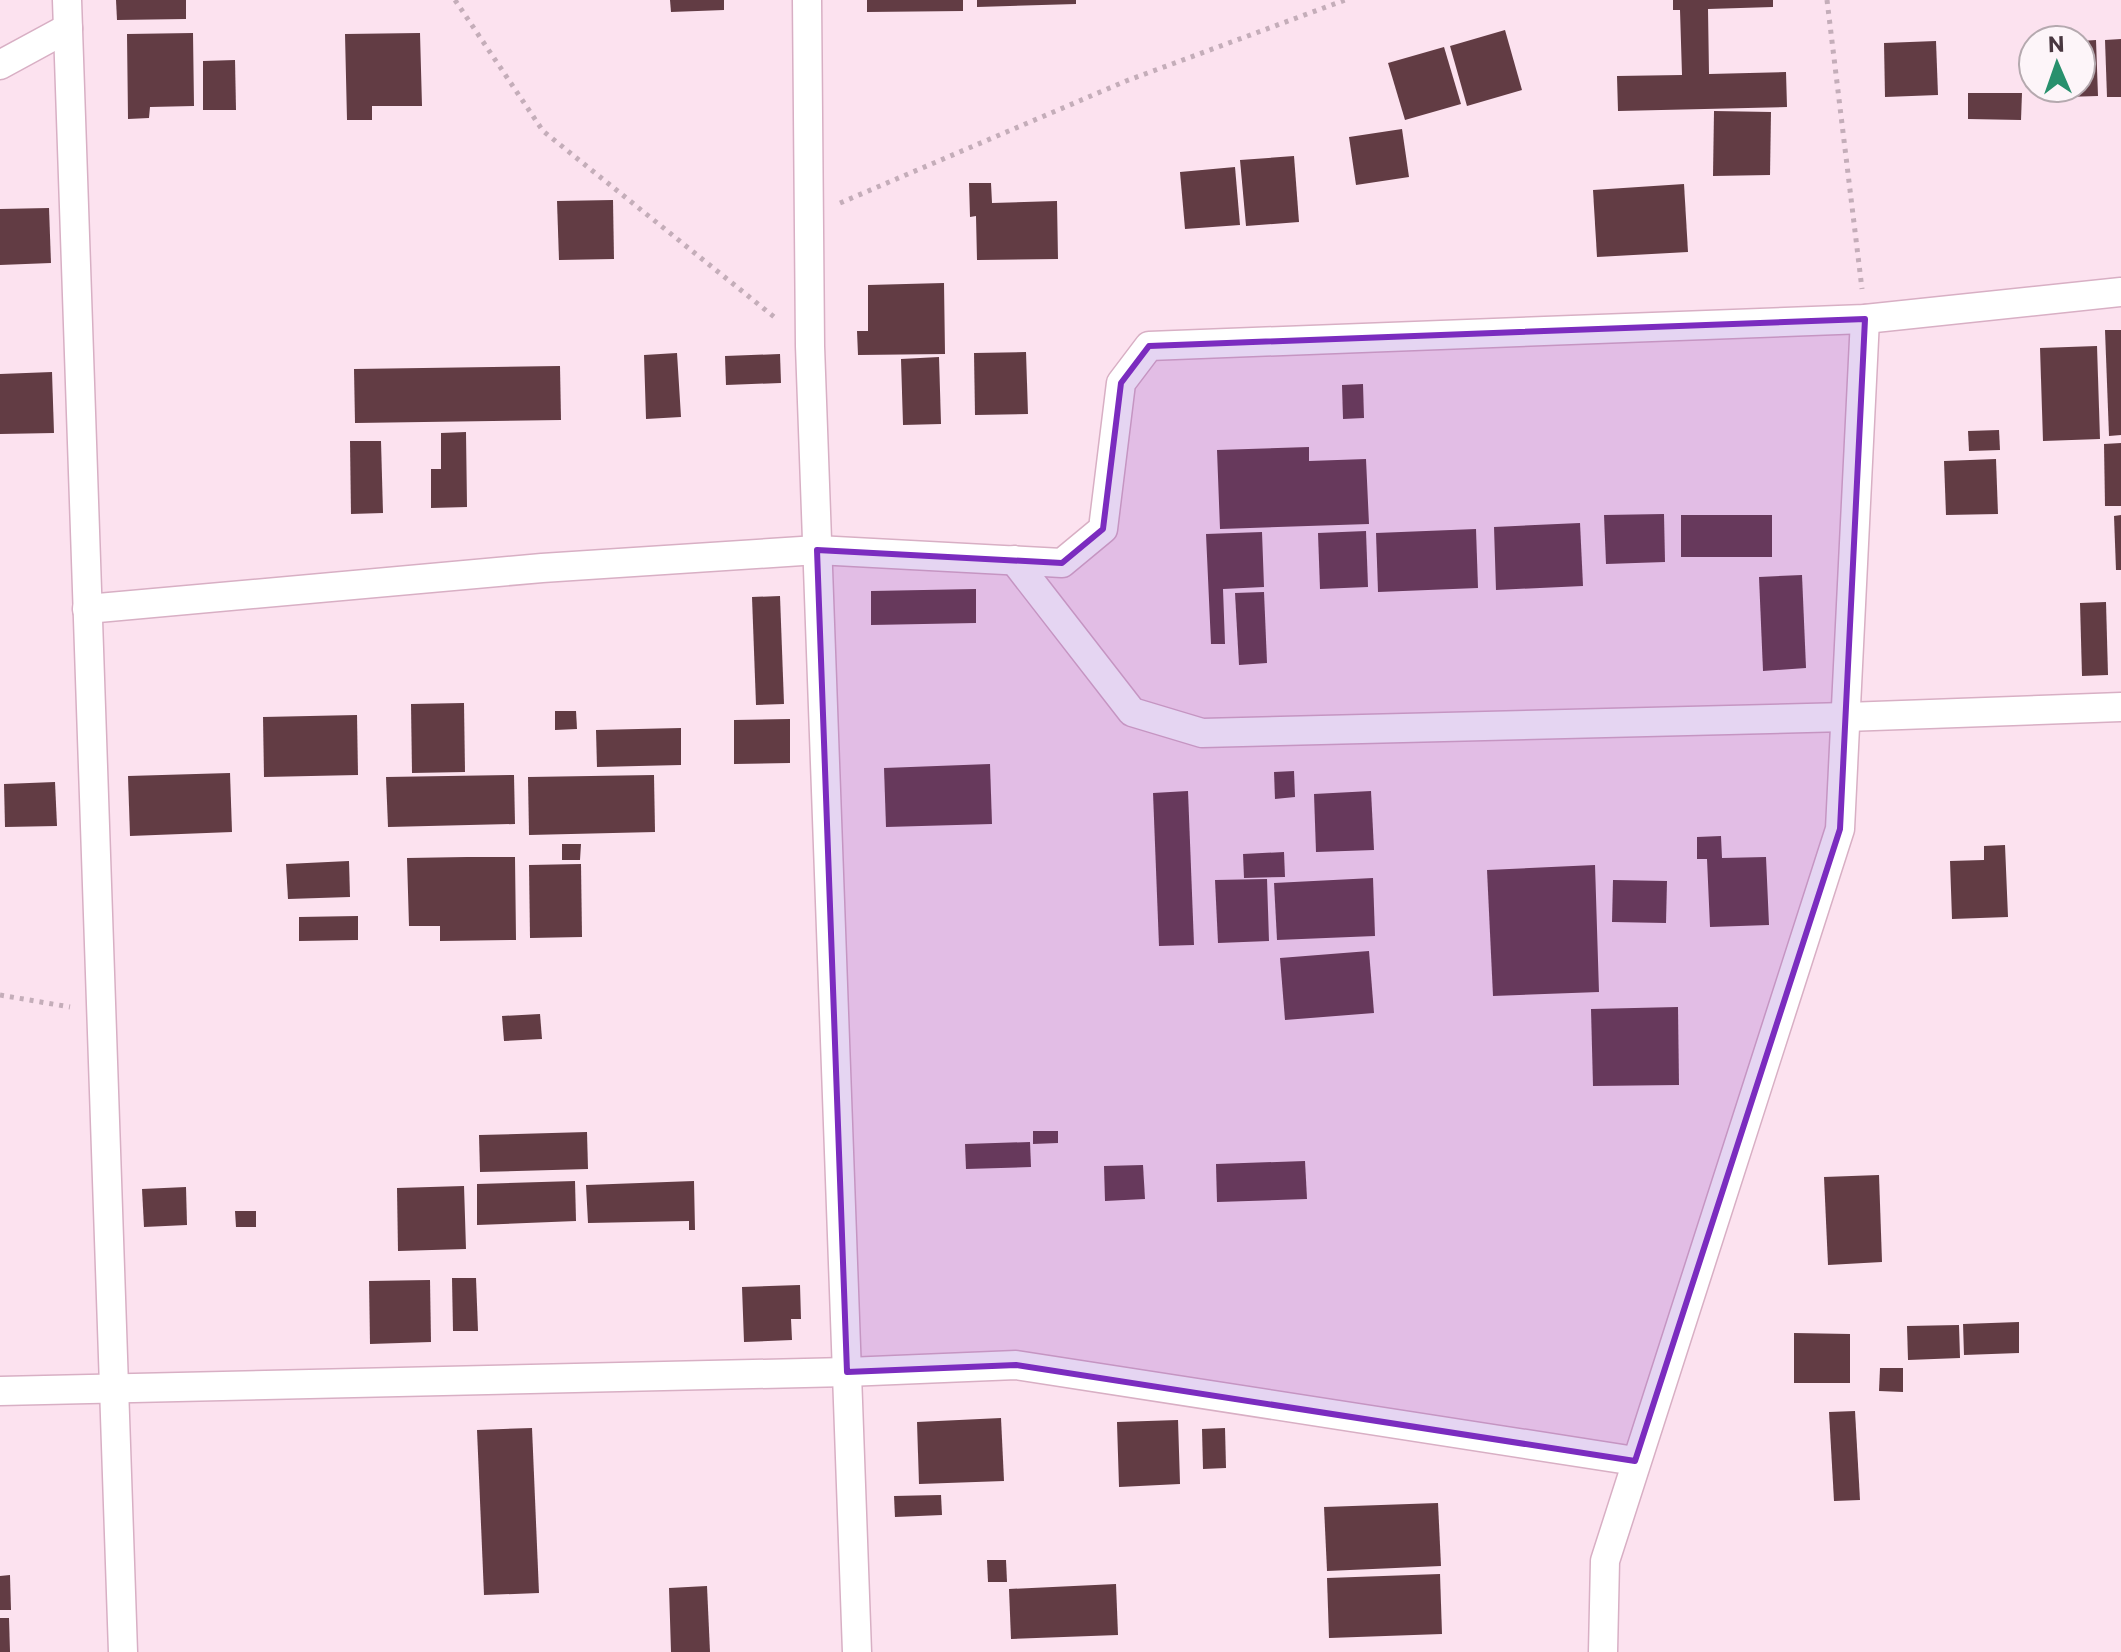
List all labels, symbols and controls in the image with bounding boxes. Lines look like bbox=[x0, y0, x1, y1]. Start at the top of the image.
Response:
north arrow bbox=[2017, 24, 2097, 104]
text: N bbox=[2048, 30, 2065, 57]

